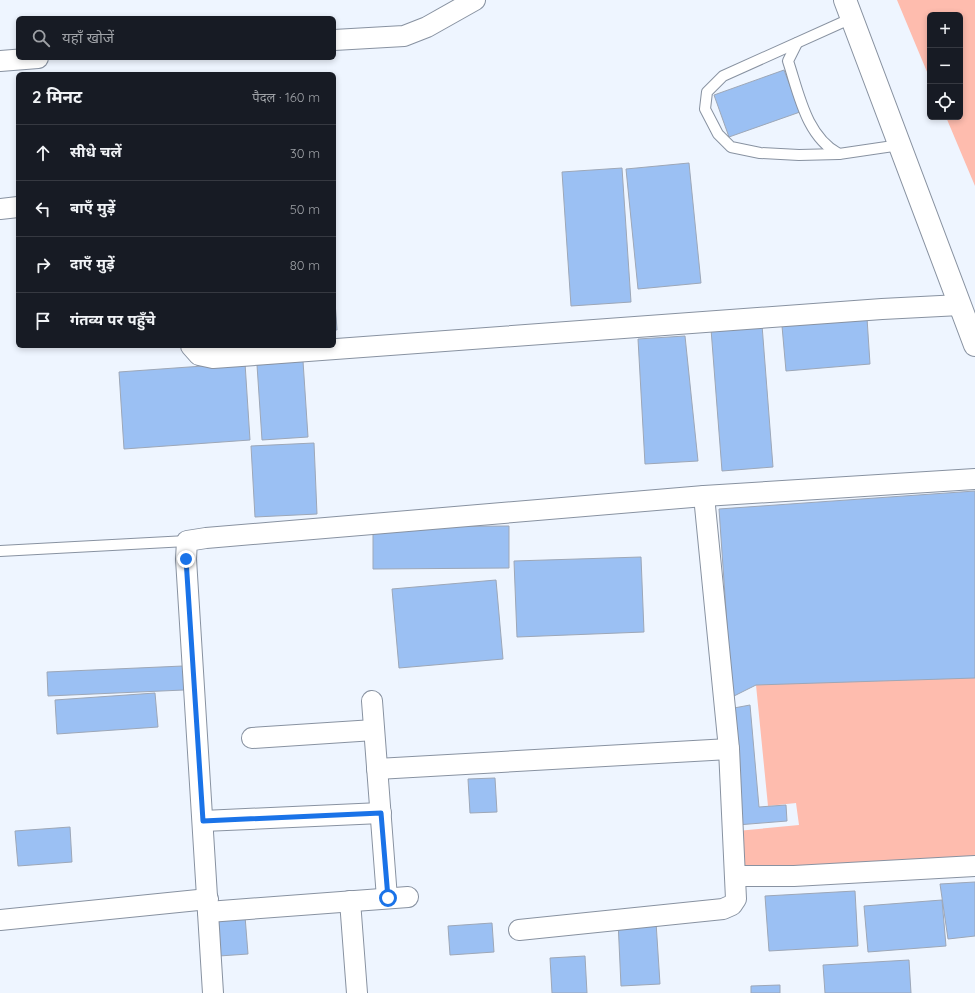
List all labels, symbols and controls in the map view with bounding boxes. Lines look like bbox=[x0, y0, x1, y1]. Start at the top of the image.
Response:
map controls bbox=[927, 12, 963, 120]
button: + bbox=[927, 12, 963, 48]
search box bbox=[16, 16, 336, 60]
icon: search bbox=[30, 27, 52, 49]
text: यहाँ खोजें bbox=[62, 28, 114, 47]
button: − bbox=[927, 48, 963, 84]
button: locate bbox=[927, 84, 963, 120]
text: 2 मिनट bbox=[32, 86, 82, 107]
text: पैदल · 160 m bbox=[252, 89, 320, 105]
icon: ahead bbox=[32, 142, 54, 164]
text: सीधे चलें bbox=[70, 142, 121, 161]
text: 30 m bbox=[290, 145, 320, 161]
icon: left bbox=[32, 198, 54, 220]
text: बाएँ मुड़ें bbox=[70, 198, 115, 217]
text: 50 m bbox=[290, 201, 320, 217]
icon: right bbox=[32, 254, 54, 276]
text: दाएँ मुड़ें bbox=[70, 254, 114, 273]
text: 80 m bbox=[290, 257, 320, 273]
icon: arrive bbox=[32, 310, 54, 332]
text: गंतव्य पर पहुँचे bbox=[70, 310, 156, 329]
route end bbox=[177, 550, 195, 568]
route start bbox=[379, 889, 397, 907]

